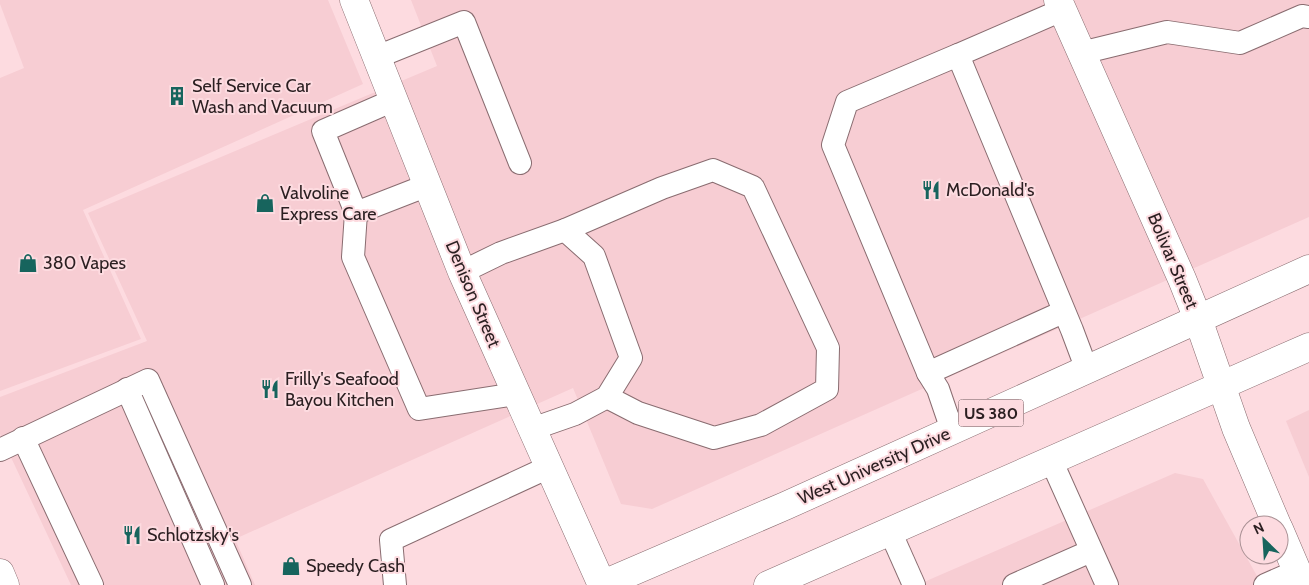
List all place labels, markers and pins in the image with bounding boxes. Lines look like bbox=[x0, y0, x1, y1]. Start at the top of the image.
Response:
place label: Self Service Car Wash and Vacuum bbox=[192, 75, 333, 118]
building icon: Self Service Car Wash and Vacuum bbox=[166, 85, 188, 107]
restaurant icon: McDonald's bbox=[920, 179, 942, 201]
place label: McDonald's bbox=[946, 179, 1034, 201]
place label: Valvoline Express Care bbox=[280, 182, 377, 225]
shop icon: Valvoline Express Care bbox=[254, 192, 276, 214]
shop icon: 380 Vapes bbox=[17, 252, 39, 274]
place label: 380 Vapes bbox=[43, 252, 126, 274]
place label: Frilly's Seafood Bayou Kitchen bbox=[285, 368, 399, 411]
restaurant icon: Frilly's Seafood Bayou Kitchen bbox=[259, 378, 281, 400]
restaurant icon: Schlotzsky's bbox=[121, 524, 143, 546]
place label: Schlotzsky's bbox=[147, 524, 239, 546]
shop icon: Speedy Cash bbox=[280, 555, 302, 577]
place label: Speedy Cash bbox=[306, 555, 405, 577]

